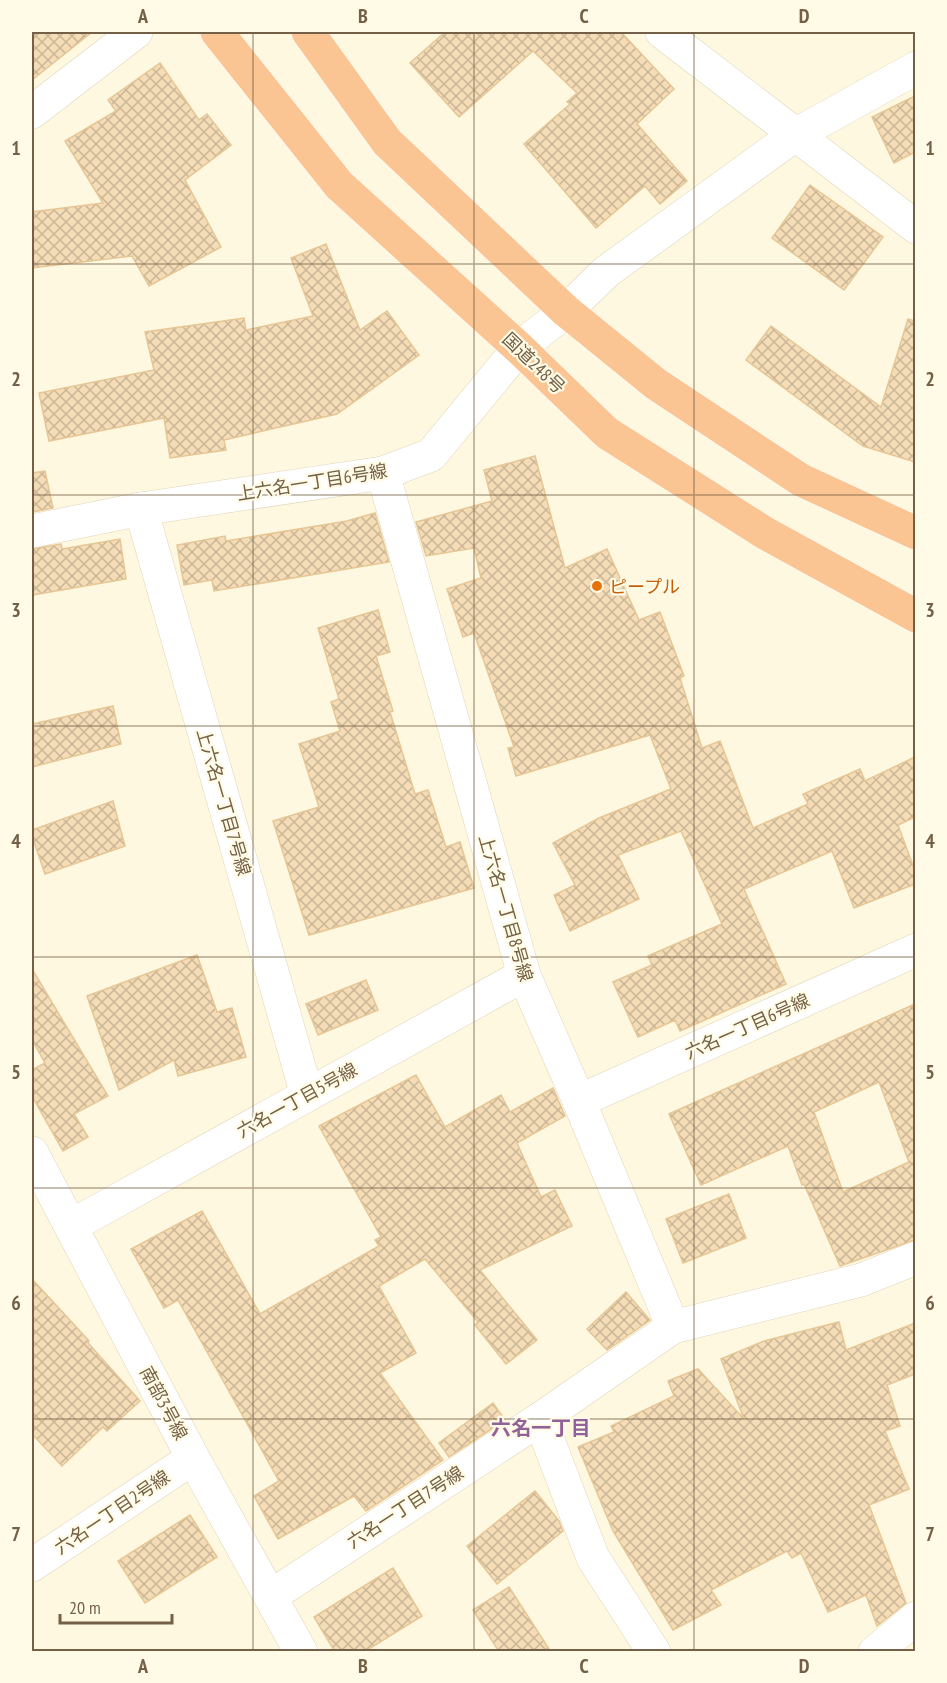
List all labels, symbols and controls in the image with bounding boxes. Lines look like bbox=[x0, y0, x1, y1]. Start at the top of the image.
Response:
text: A bbox=[137, 3, 149, 29]
text: B bbox=[358, 3, 368, 29]
text: C bbox=[579, 3, 589, 29]
text: D bbox=[799, 3, 810, 29]
text: 1 bbox=[11, 135, 21, 161]
text: 1 bbox=[925, 135, 935, 161]
street label: 国道248号 bbox=[498, 328, 570, 398]
text: 2 bbox=[11, 366, 21, 392]
text: 2 bbox=[925, 366, 935, 392]
street label: 上六名一丁目6号線 bbox=[235, 459, 389, 505]
place label: ピープル bbox=[609, 575, 680, 598]
marker: ピープル bbox=[590, 579, 604, 593]
text: 3 bbox=[11, 597, 21, 623]
text: 3 bbox=[925, 597, 935, 623]
street label: 上六名一丁目7号線 bbox=[192, 726, 256, 878]
text: 4 bbox=[11, 828, 21, 854]
text: 4 bbox=[925, 828, 935, 854]
street label: 上六名一丁目8号線 bbox=[474, 832, 538, 984]
street label: 六名一丁目6号線 bbox=[681, 988, 813, 1064]
street label: 六名一丁目5号線 bbox=[233, 1057, 361, 1143]
text: 5 bbox=[11, 1059, 21, 1085]
text: 5 bbox=[925, 1059, 935, 1085]
text: 6 bbox=[11, 1290, 21, 1316]
text: 6 bbox=[925, 1290, 935, 1316]
street label: 南部3号線 bbox=[135, 1362, 193, 1444]
district label: 六名一丁目 bbox=[491, 1415, 591, 1441]
street label: 六名一丁目7号線 bbox=[342, 1461, 468, 1553]
street label: 六名一丁目2号線 bbox=[50, 1465, 174, 1559]
text: 7 bbox=[11, 1521, 21, 1547]
text: 7 bbox=[925, 1521, 935, 1547]
scale bar bbox=[60, 1587, 172, 1625]
text: 20 m bbox=[69, 1596, 101, 1619]
text: A bbox=[137, 1653, 149, 1679]
text: B bbox=[358, 1653, 368, 1679]
text: C bbox=[579, 1653, 589, 1679]
text: D bbox=[799, 1653, 810, 1679]

